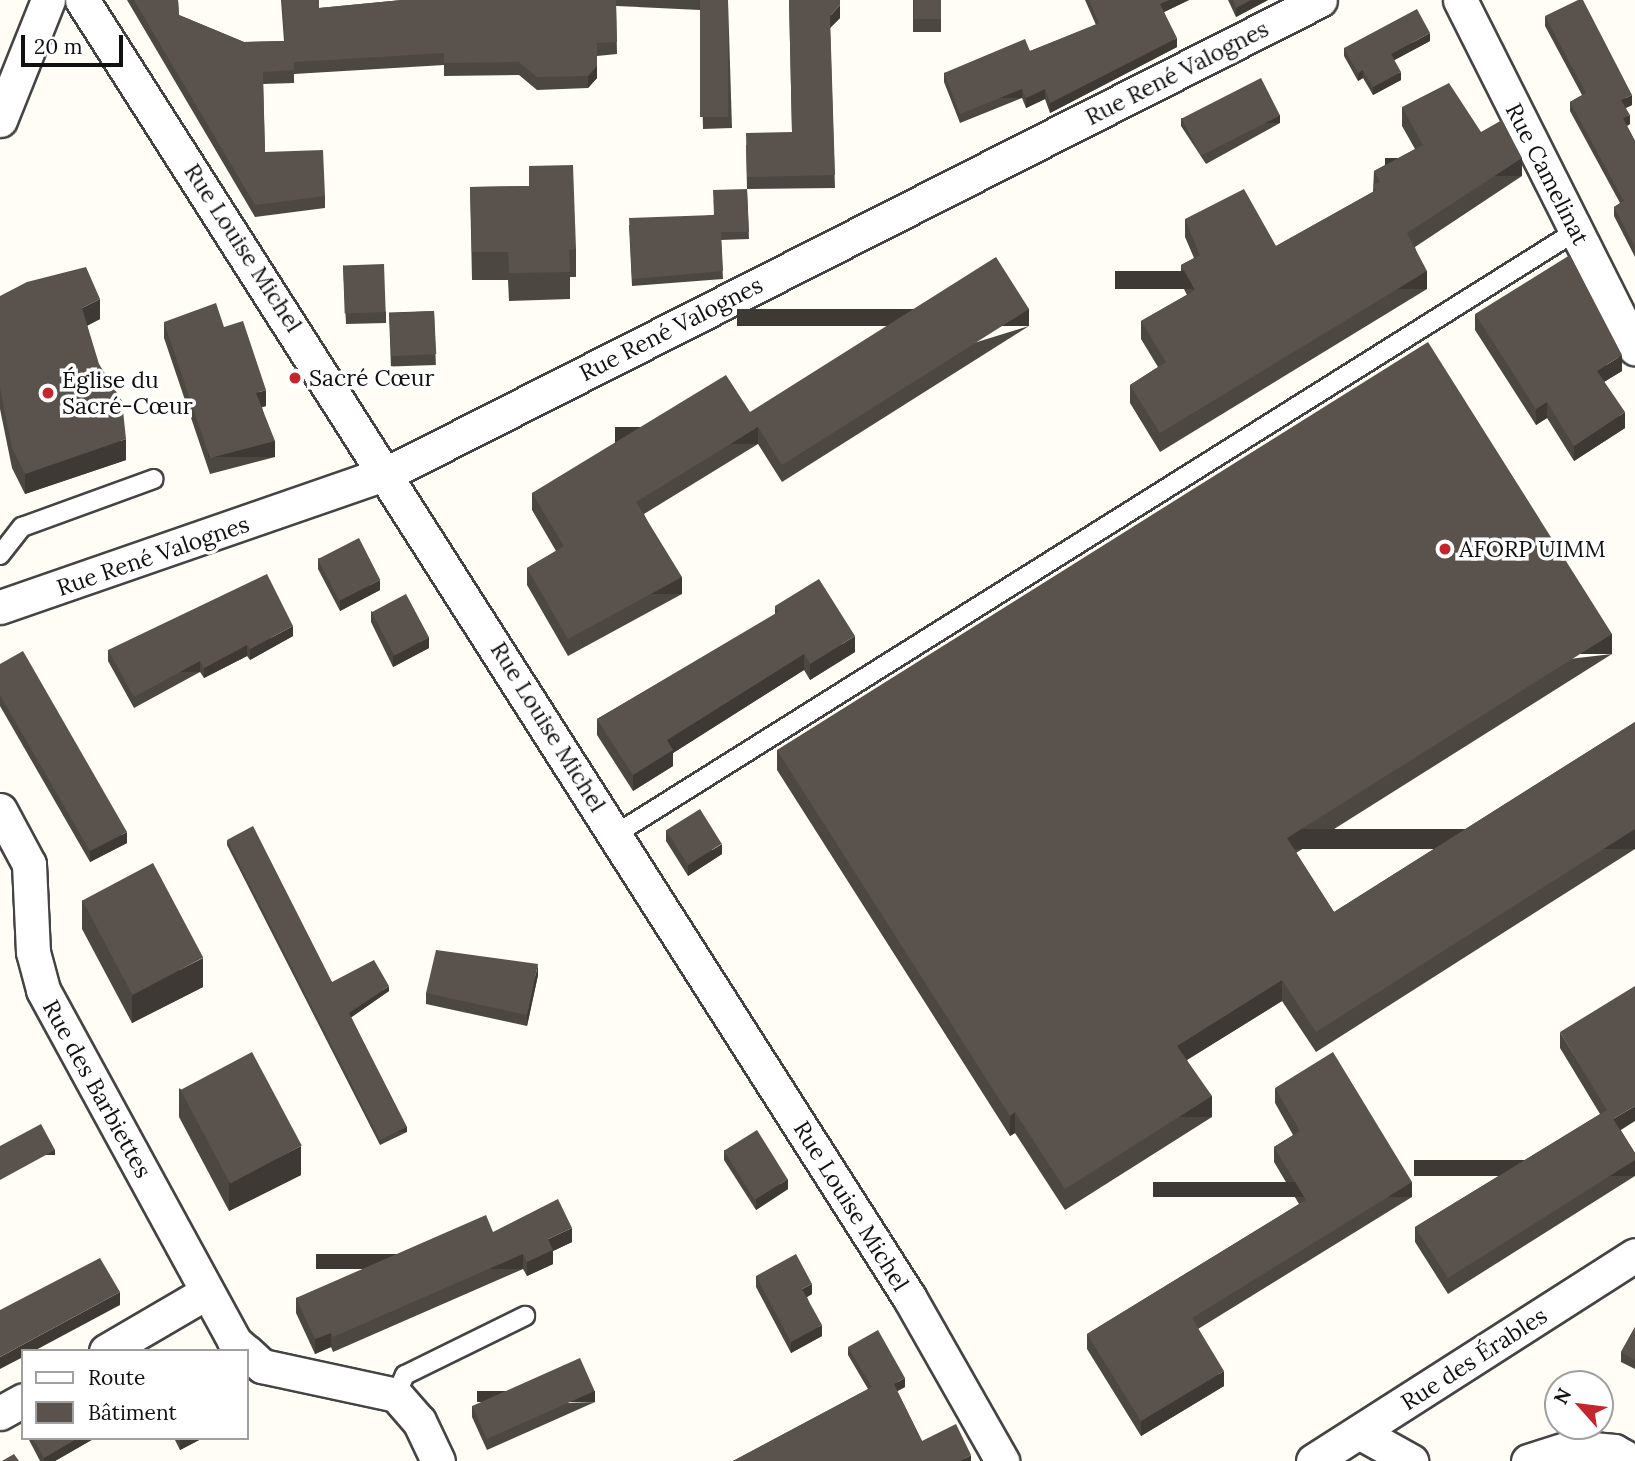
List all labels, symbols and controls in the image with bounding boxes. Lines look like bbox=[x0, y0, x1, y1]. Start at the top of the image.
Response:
street label: Rue René Valognes bbox=[1081, 15, 1273, 131]
scale bar bbox=[24, 21, 126, 65]
text: 20 m bbox=[34, 33, 83, 60]
street label: Rue Camelinat bbox=[1500, 99, 1594, 249]
street label: Rue Louise Michel bbox=[178, 159, 308, 337]
street label: Rue René Valognes bbox=[575, 271, 767, 387]
place label: Sacré Cœur bbox=[309, 364, 435, 392]
place label: Église du Sacré-Cœur bbox=[62, 366, 193, 420]
marker: Sacré Cœur bbox=[287, 370, 303, 386]
marker: Église du Sacré-Cœur bbox=[40, 385, 56, 401]
street label: Rue René Valognes bbox=[53, 510, 253, 602]
place label: AFORP UIMM bbox=[1459, 535, 1606, 563]
marker: AFORP UIMM bbox=[1437, 541, 1453, 557]
street label: Rue Louise Michel bbox=[485, 637, 611, 817]
street label: Rue des Barbiettes bbox=[37, 995, 157, 1183]
street label: Rue Louise Michel bbox=[788, 1116, 914, 1296]
street label: Rue des Érables bbox=[1396, 1302, 1552, 1416]
legend bbox=[21, 1349, 248, 1440]
text: Route bbox=[88, 1364, 145, 1391]
north arrow bbox=[1544, 1370, 1614, 1440]
text: N bbox=[1548, 1384, 1576, 1408]
text: Bâtiment bbox=[88, 1399, 177, 1426]

